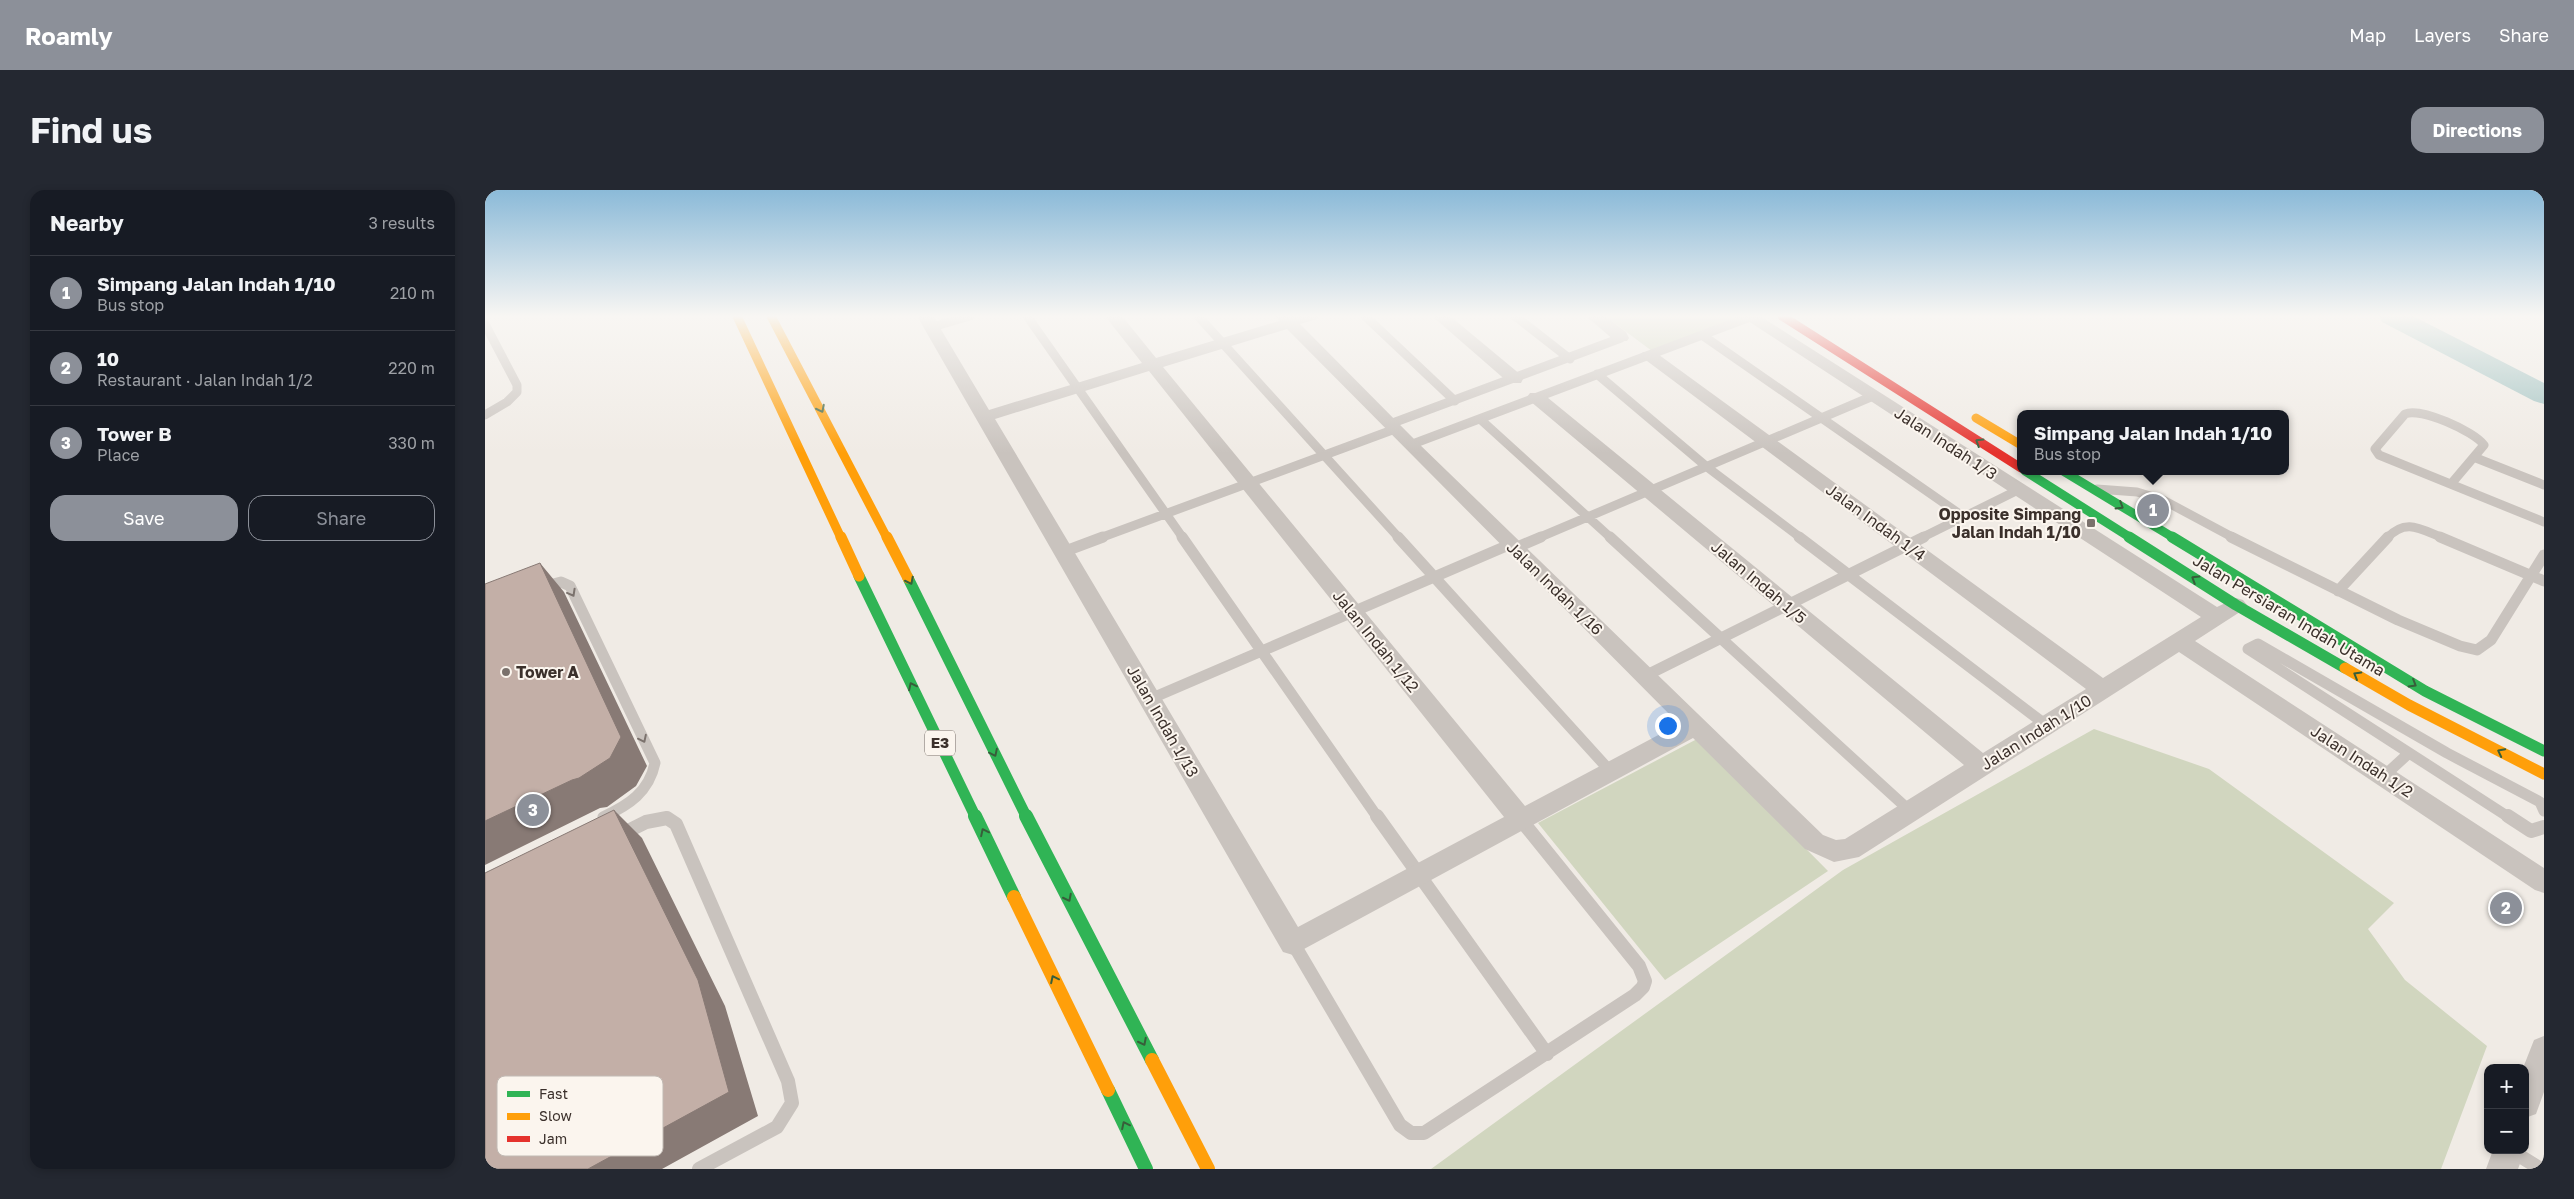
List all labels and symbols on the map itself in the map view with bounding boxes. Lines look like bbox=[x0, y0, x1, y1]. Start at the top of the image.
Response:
street label: Jalan Indah 1/3 bbox=[1891, 402, 2001, 484]
one-way arrow bbox=[815, 404, 825, 413]
one-way arrow bbox=[1976, 439, 1985, 448]
street label: Jalan Indah 1/4 bbox=[1822, 479, 1930, 565]
pin: 1 bbox=[2137, 491, 2169, 529]
one-way arrow bbox=[2114, 500, 2123, 509]
place label: Opposite Simpang Jalan Indah 1/10 bbox=[1938, 504, 2081, 542]
marker: Opposite Simpang Jalan Indah 1/10 bbox=[2085, 517, 2097, 529]
street label: Jalan Indah 1/5 bbox=[1707, 536, 1811, 628]
street label: Jalan Indah 1/16 bbox=[1503, 537, 1607, 639]
street label: Jalan Persiaran Indah Utama bbox=[2189, 550, 2389, 680]
one-way arrow bbox=[904, 576, 914, 585]
one-way arrow bbox=[2191, 576, 2201, 585]
street label: Jalan Indah 1/12 bbox=[1329, 586, 1423, 696]
one-way arrow bbox=[566, 588, 576, 597]
street label: Jalan Indah 1/13 bbox=[1123, 661, 1203, 781]
place label: Tower A bbox=[516, 662, 580, 682]
marker: Tower A bbox=[500, 666, 512, 678]
one-way arrow bbox=[2354, 671, 2363, 681]
one-way arrow bbox=[2407, 678, 2416, 688]
one-way arrow bbox=[908, 683, 918, 692]
street label: Jalan Indah 1/10 bbox=[1977, 690, 2095, 774]
your location bbox=[1655, 713, 1681, 739]
street label: Jalan Indah 1/2 bbox=[2307, 720, 2417, 802]
road number: E3 bbox=[925, 730, 955, 756]
one-way arrow bbox=[637, 734, 648, 743]
one-way arrow bbox=[988, 748, 999, 757]
one-way arrow bbox=[2497, 748, 2506, 758]
pin: 3 bbox=[517, 791, 549, 829]
one-way arrow bbox=[980, 828, 990, 837]
pin: 2 bbox=[2490, 889, 2522, 927]
one-way arrow bbox=[1062, 892, 1072, 901]
one-way arrow bbox=[1050, 975, 1061, 984]
one-way arrow bbox=[1137, 1037, 1147, 1046]
legend bbox=[497, 1076, 663, 1156]
text: Fast bbox=[539, 1085, 568, 1102]
text: Slow bbox=[539, 1107, 572, 1124]
one-way arrow bbox=[1121, 1121, 1131, 1130]
text: Jam bbox=[539, 1130, 567, 1147]

